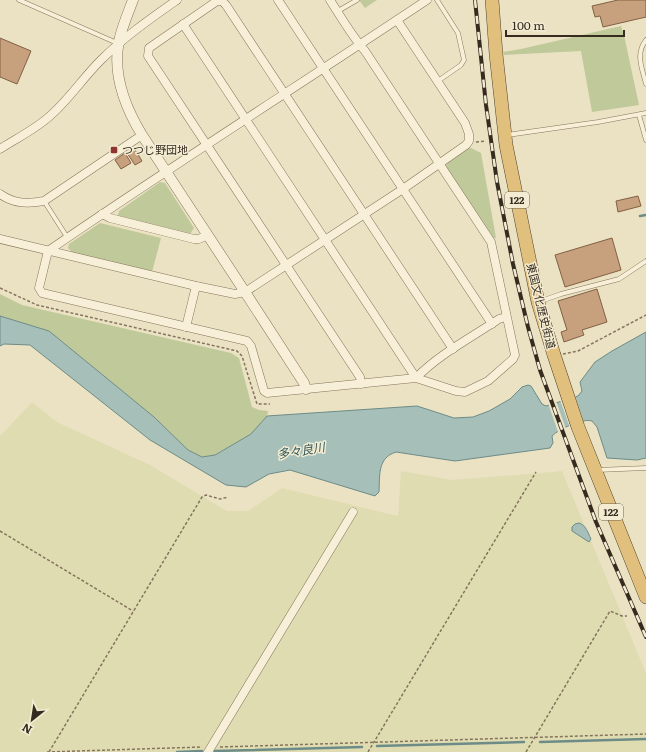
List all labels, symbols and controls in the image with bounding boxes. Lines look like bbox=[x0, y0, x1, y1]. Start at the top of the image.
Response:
scale bar bbox=[506, 12, 624, 38]
text: 100 m bbox=[512, 16, 545, 34]
place label: つつじ野団地 bbox=[122, 141, 188, 157]
marker: つつじ野団地 bbox=[109, 145, 119, 155]
road number: 122 bbox=[505, 192, 529, 208]
street label: 東国文化歴史街道 bbox=[524, 261, 560, 350]
water label: 多々良川 bbox=[276, 437, 328, 463]
road number: 122 bbox=[599, 504, 623, 520]
north arrow bbox=[12, 700, 52, 740]
text: N bbox=[19, 720, 34, 739]

